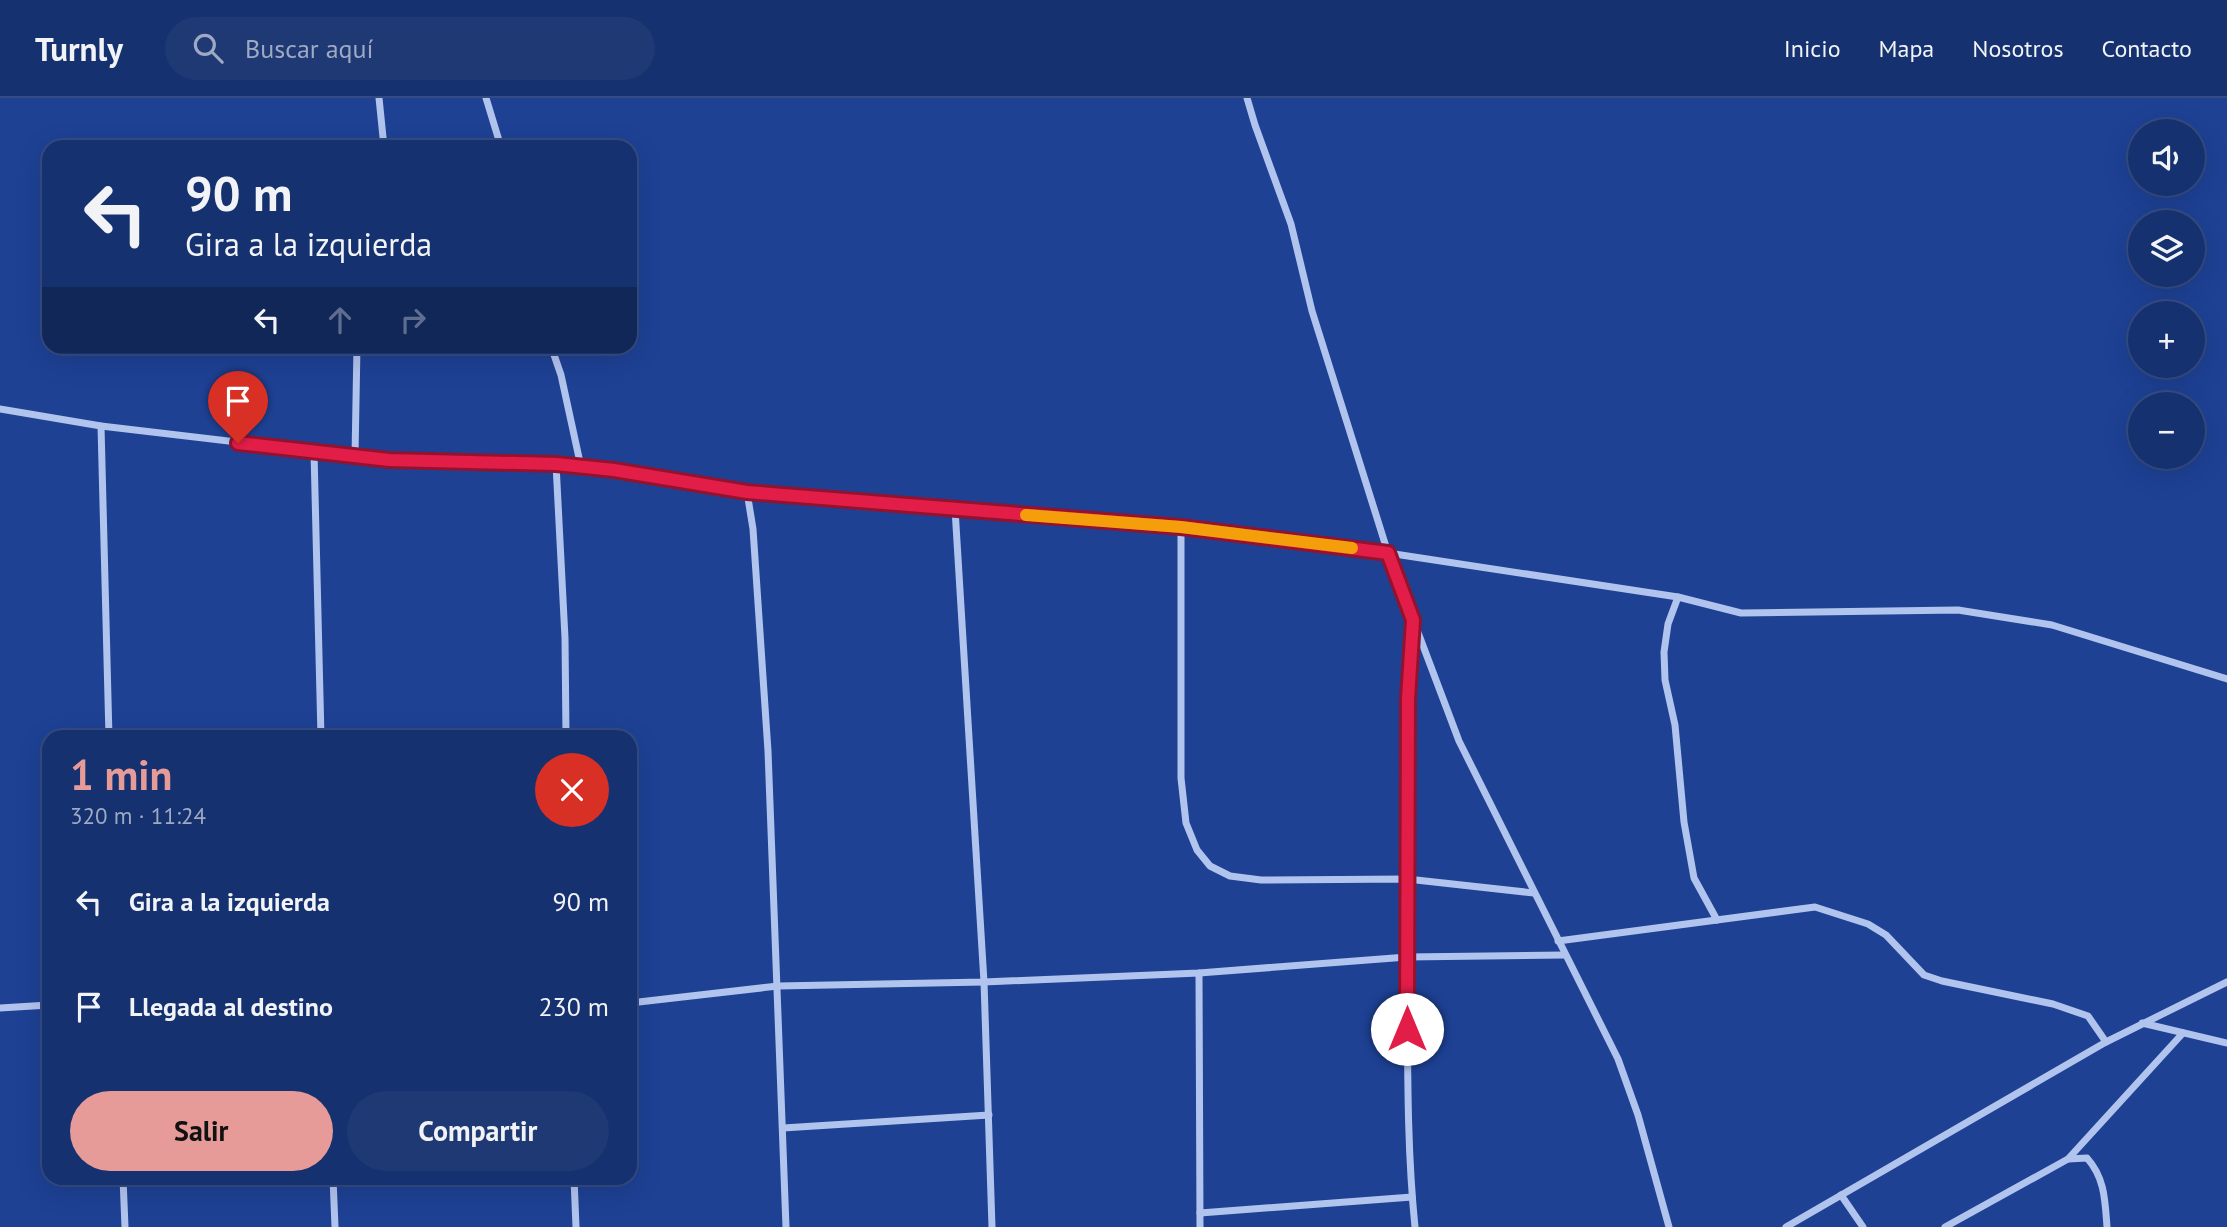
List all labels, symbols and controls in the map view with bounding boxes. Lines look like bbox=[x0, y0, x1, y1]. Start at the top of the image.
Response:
search box bbox=[165, 17, 655, 80]
text: Turnly bbox=[35, 27, 123, 70]
icon: search bbox=[189, 29, 227, 67]
text: Buscar aquí bbox=[245, 32, 373, 65]
text: Inicio bbox=[1784, 33, 1841, 64]
text: Mapa bbox=[1879, 33, 1934, 64]
text: Nosotros bbox=[1972, 33, 2064, 64]
text: Contacto bbox=[2102, 33, 2192, 64]
map controls bbox=[2128, 119, 2205, 469]
button: sound bbox=[2128, 119, 2205, 196]
text: 90 m bbox=[185, 161, 292, 225]
icon: left bbox=[70, 168, 161, 259]
button: layers bbox=[2128, 210, 2205, 287]
text: Gira a la izquierda bbox=[185, 223, 432, 265]
icon: left bbox=[248, 301, 286, 339]
icon: ahead bbox=[321, 301, 359, 339]
icon: right bbox=[394, 301, 432, 339]
button: + bbox=[2128, 301, 2205, 378]
pin bbox=[208, 371, 268, 443]
icon: arrive bbox=[219, 382, 257, 420]
button: − bbox=[2128, 392, 2205, 469]
text: 1 min bbox=[70, 747, 172, 802]
button: close bbox=[535, 753, 609, 827]
text: 320 m · 11:24 bbox=[70, 801, 206, 830]
icon: left bbox=[70, 883, 108, 921]
text: Gira a la izquierda bbox=[129, 885, 330, 918]
text: 90 m bbox=[553, 885, 609, 918]
icon: arrive bbox=[70, 988, 108, 1026]
text: Llegada al destino bbox=[129, 990, 333, 1023]
text: 230 m bbox=[538, 990, 609, 1023]
position arrow bbox=[1370, 992, 1444, 1066]
button: Salir bbox=[70, 1091, 333, 1171]
button: Compartir bbox=[347, 1091, 609, 1171]

